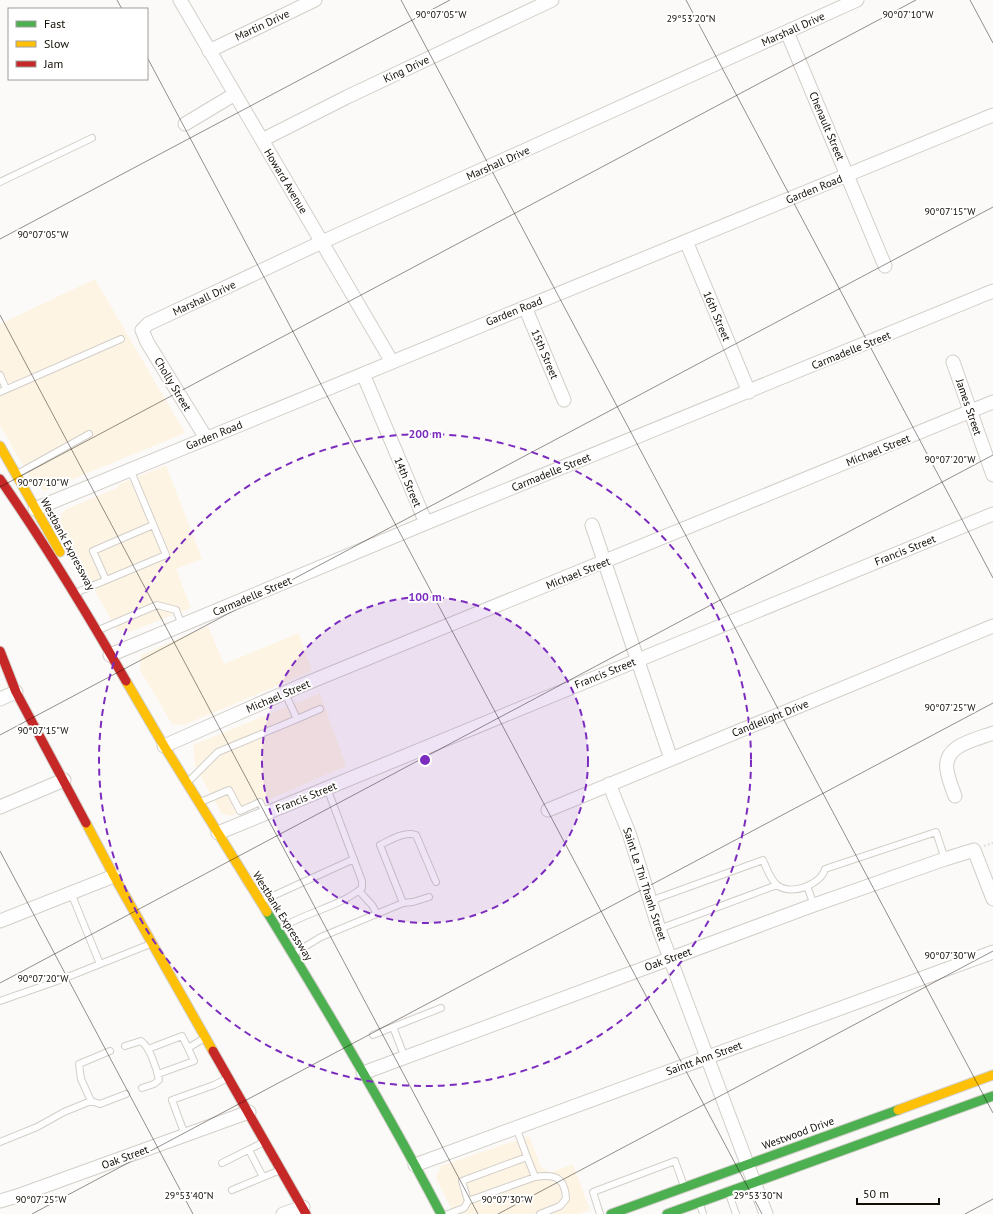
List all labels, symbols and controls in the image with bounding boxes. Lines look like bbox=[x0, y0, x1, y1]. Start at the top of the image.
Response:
street label: Martin Drive bbox=[233, 6, 292, 44]
legend bbox=[8, 8, 148, 80]
text: 90°07'05"W bbox=[415, 8, 467, 21]
text: 90°07'10"W bbox=[882, 8, 934, 21]
street label: Marshall Drive bbox=[759, 9, 827, 49]
text: 29°53'20"N bbox=[666, 12, 716, 25]
text: Fast bbox=[44, 16, 65, 31]
text: Slow bbox=[44, 36, 69, 51]
street label: King Drive bbox=[381, 52, 432, 86]
text: Jam bbox=[43, 56, 63, 71]
street label: Chenault Street bbox=[806, 90, 848, 163]
street label: Marshall Drive bbox=[464, 143, 532, 183]
street label: Howard Avenue bbox=[261, 146, 311, 216]
street label: Garden Road bbox=[784, 171, 844, 207]
text: 90°07'15"W bbox=[924, 205, 976, 218]
text: 90°07'05"W bbox=[17, 228, 69, 241]
street label: Marshall Drive bbox=[170, 277, 238, 319]
street label: 16th Street bbox=[700, 289, 734, 343]
street label: Garden Road bbox=[484, 293, 544, 329]
street label: 15th Street bbox=[528, 327, 562, 381]
street label: Carmadelle Street bbox=[809, 328, 893, 372]
street label: Cholly Street bbox=[151, 355, 195, 414]
street label: James Street bbox=[952, 376, 985, 437]
street label: Garden Road bbox=[184, 417, 244, 453]
text: 200 m bbox=[408, 426, 442, 441]
street label: Michael Street bbox=[844, 431, 912, 469]
street label: Carmadelle Street bbox=[509, 450, 593, 494]
text: 90°07'20"W bbox=[924, 453, 976, 466]
street label: 14th Street bbox=[391, 455, 425, 509]
text: 90°07'10"W bbox=[17, 476, 69, 489]
street label: Westbank Expressway bbox=[38, 495, 99, 593]
street label: Francis Street bbox=[872, 531, 938, 569]
street label: Michael Street bbox=[544, 554, 612, 592]
street label: Carmadelle Street bbox=[210, 573, 294, 619]
text: 100 m bbox=[408, 589, 442, 604]
street label: Francis Street bbox=[572, 654, 638, 692]
street label: Michael Street bbox=[244, 676, 312, 716]
street label: Candlelight Drive bbox=[730, 696, 811, 740]
text: 90°07'25"W bbox=[924, 701, 976, 714]
text: 90°07'15"W bbox=[17, 724, 69, 737]
centre of rings bbox=[418, 753, 432, 767]
street label: Francis Street bbox=[273, 778, 339, 816]
street label: Saint Le Thi Thanh Street bbox=[620, 826, 670, 943]
street label: Westbank Expressway bbox=[250, 869, 317, 964]
street label: Oak Street bbox=[643, 944, 694, 974]
text: 90°07'30"W bbox=[924, 949, 976, 962]
text: 90°07'20"W bbox=[17, 972, 69, 985]
street label: Saintt Ann Street bbox=[664, 1038, 744, 1078]
street label: Westwood Drive bbox=[760, 1113, 836, 1153]
street label: Oak Street bbox=[100, 1142, 151, 1172]
scale bar bbox=[857, 1180, 939, 1206]
text: 50 m bbox=[863, 1186, 889, 1201]
text: 29°53'40"N bbox=[164, 1189, 214, 1202]
text: 29°53'30"N bbox=[733, 1189, 783, 1202]
text: 90°07'25"W bbox=[15, 1193, 67, 1206]
text: 90°07'30"W bbox=[481, 1193, 533, 1206]

